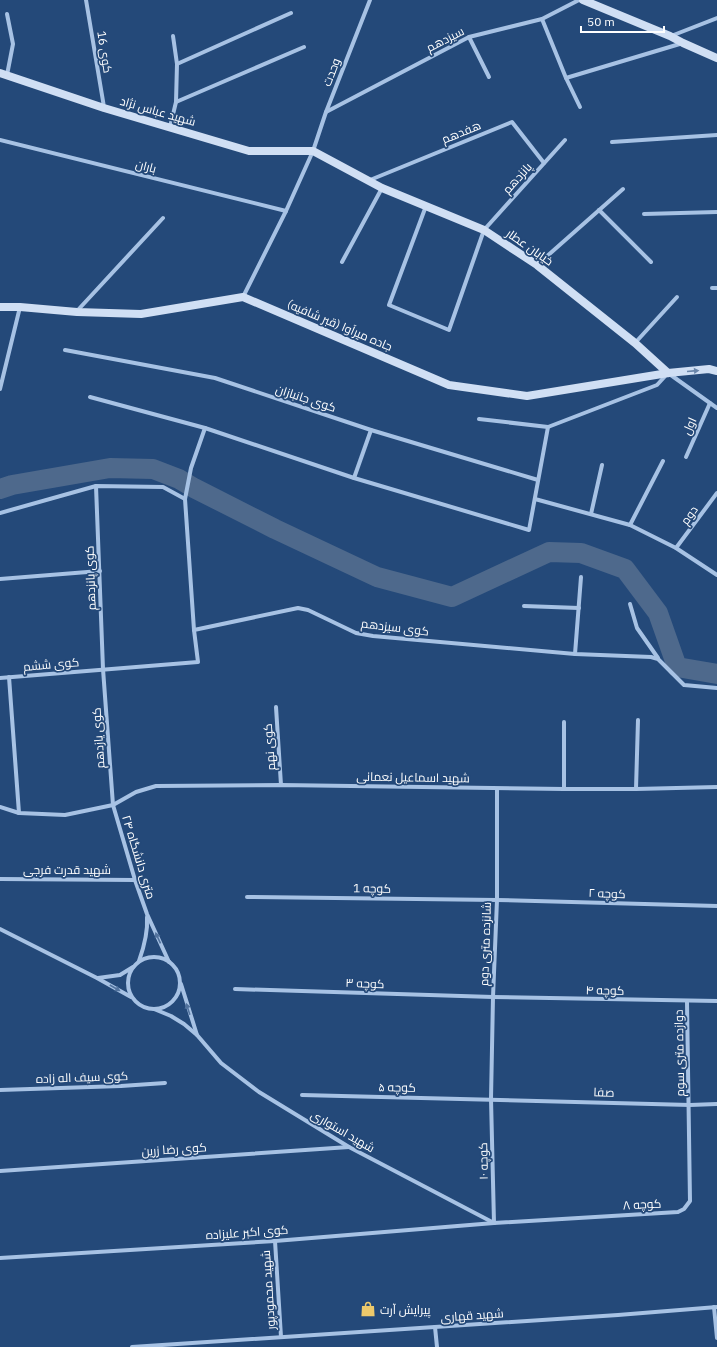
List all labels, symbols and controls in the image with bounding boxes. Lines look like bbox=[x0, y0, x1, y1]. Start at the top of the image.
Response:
scale bar bbox=[581, 8, 664, 34]
text: 50 m bbox=[587, 14, 615, 29]
street label: سیزدهم bbox=[424, 23, 467, 56]
street label: کوی 16 bbox=[94, 30, 116, 74]
street label: وحدت bbox=[319, 56, 343, 88]
street label: شهید عباس نژاد bbox=[118, 93, 198, 129]
street label: هفدهم bbox=[439, 117, 483, 148]
street label: باران bbox=[134, 156, 158, 176]
street label: پانزدهم bbox=[499, 159, 537, 198]
street label: خیابان عطار bbox=[503, 225, 556, 269]
street label: جاده میرآوا (قبر شافیه) bbox=[285, 296, 395, 354]
one-way arrow bbox=[687, 367, 699, 374]
street label: کوی جانبازان bbox=[274, 381, 338, 415]
street label: اول bbox=[679, 415, 699, 437]
street label: دوم bbox=[677, 502, 702, 528]
street label: کوی پانزدهم bbox=[81, 545, 101, 611]
street label: کوی سیزدهم bbox=[360, 615, 430, 640]
street label: کوی ششم bbox=[22, 654, 80, 675]
street label: کوی یازدهم bbox=[88, 707, 109, 769]
street label: کوی نهم bbox=[260, 723, 279, 771]
street label: شهید اسماعیل نعمانی bbox=[356, 769, 470, 785]
street label: ۲۴ متری دانشگاه bbox=[119, 813, 159, 901]
street label: شهید قدرت فرجی bbox=[23, 862, 111, 877]
street label: کوچه 1 bbox=[353, 880, 391, 898]
street label: کوچه ۲ bbox=[588, 885, 626, 903]
street label: شانزده متری دوم bbox=[476, 902, 495, 986]
one-way arrow bbox=[155, 932, 161, 944]
street label: کوچه ۳ bbox=[345, 975, 385, 993]
street label: کوچه ۴ bbox=[585, 982, 625, 1000]
one-way arrow bbox=[109, 984, 121, 991]
one-way arrow bbox=[185, 1003, 191, 1015]
street label: دوازده متری سوم bbox=[671, 1009, 688, 1097]
street label: کوی سیف اله زاده bbox=[36, 1068, 128, 1086]
street label: کوچه ۵ bbox=[378, 1079, 416, 1097]
street label: صفا bbox=[593, 1084, 615, 1100]
street label: شهید استواری bbox=[308, 1107, 378, 1155]
street label: کوی رضا زرین bbox=[141, 1139, 207, 1159]
street label: کوچه ۱۰ bbox=[475, 1142, 493, 1180]
street label: کوچه ۸ bbox=[622, 1196, 662, 1214]
street label: کوی اکبر علیزاده bbox=[205, 1222, 289, 1242]
street label: شهید محمودپور bbox=[258, 1250, 280, 1331]
shop icon: پیرایش آرت bbox=[359, 1300, 377, 1318]
place label: پیرایش آرت bbox=[380, 1302, 431, 1319]
street label: شهید قهاری bbox=[440, 1305, 504, 1325]

